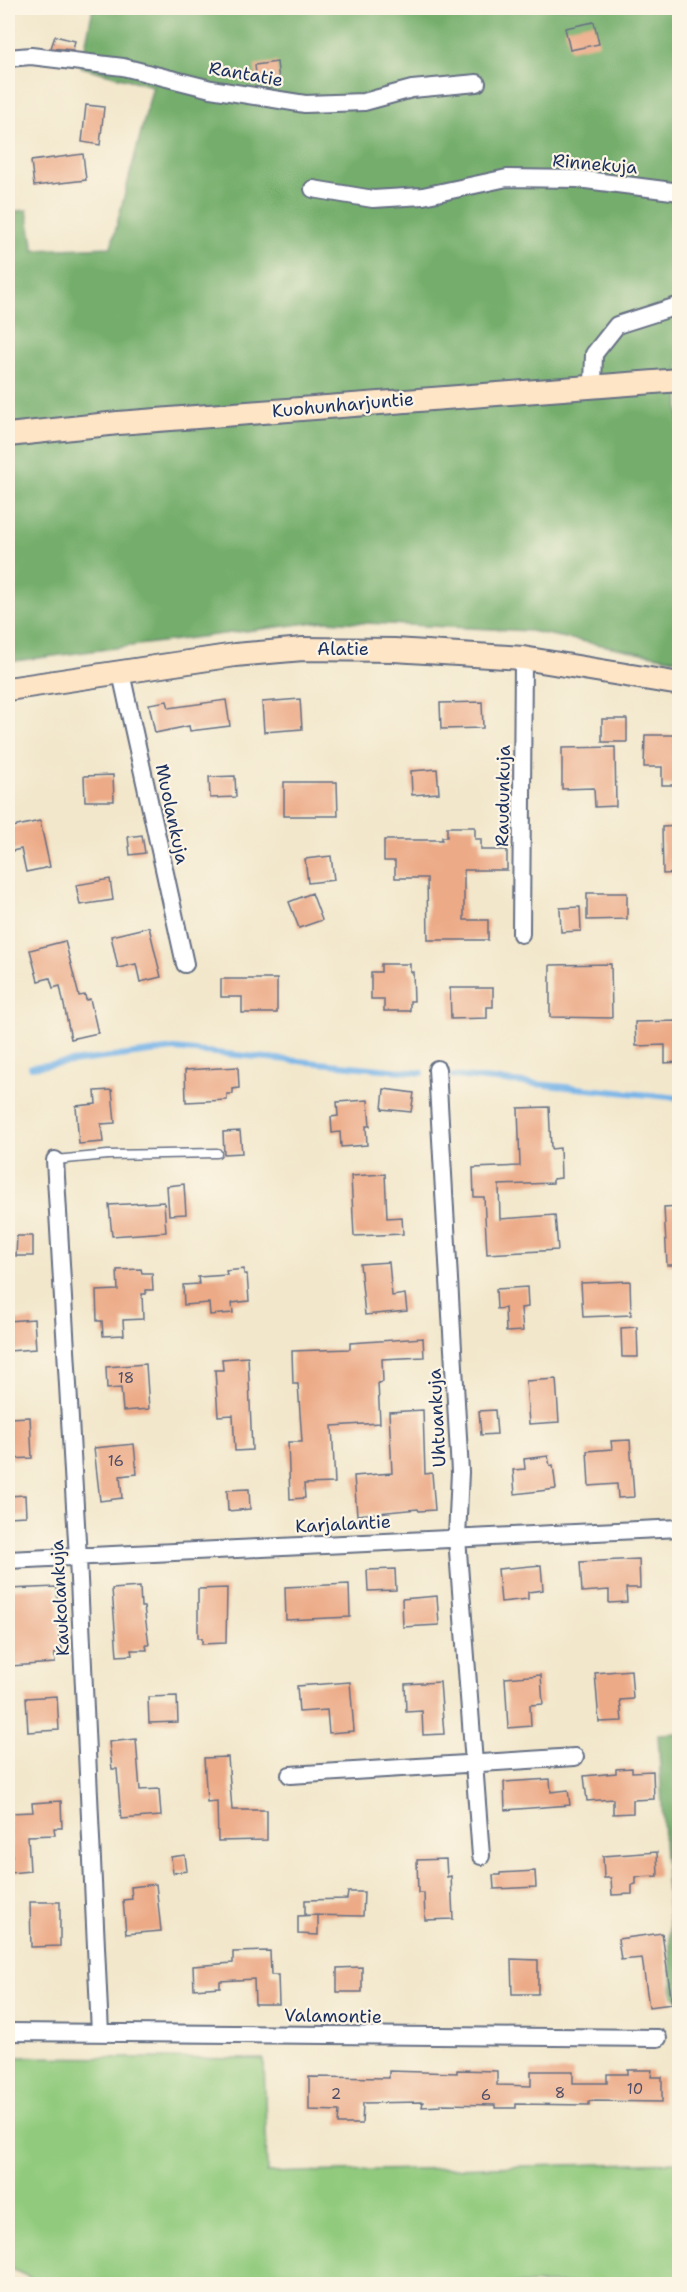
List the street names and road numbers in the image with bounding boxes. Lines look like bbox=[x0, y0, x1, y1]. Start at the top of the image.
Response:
street label: Rantatie bbox=[207, 56, 285, 92]
street label: Rinnekuja bbox=[551, 148, 639, 180]
street label: Kuohunharjuntie bbox=[271, 387, 415, 423]
street label: Alatie bbox=[317, 637, 369, 661]
street label: Raudunkuja bbox=[490, 745, 516, 847]
street label: Muolankuja bbox=[150, 762, 194, 866]
street label: Uhtuankuja bbox=[422, 1368, 452, 1468]
street label: Karjalantie bbox=[294, 1510, 392, 1538]
street label: Kaukolankuja bbox=[45, 1539, 75, 1657]
street label: Valamontie bbox=[284, 2003, 382, 2029]

